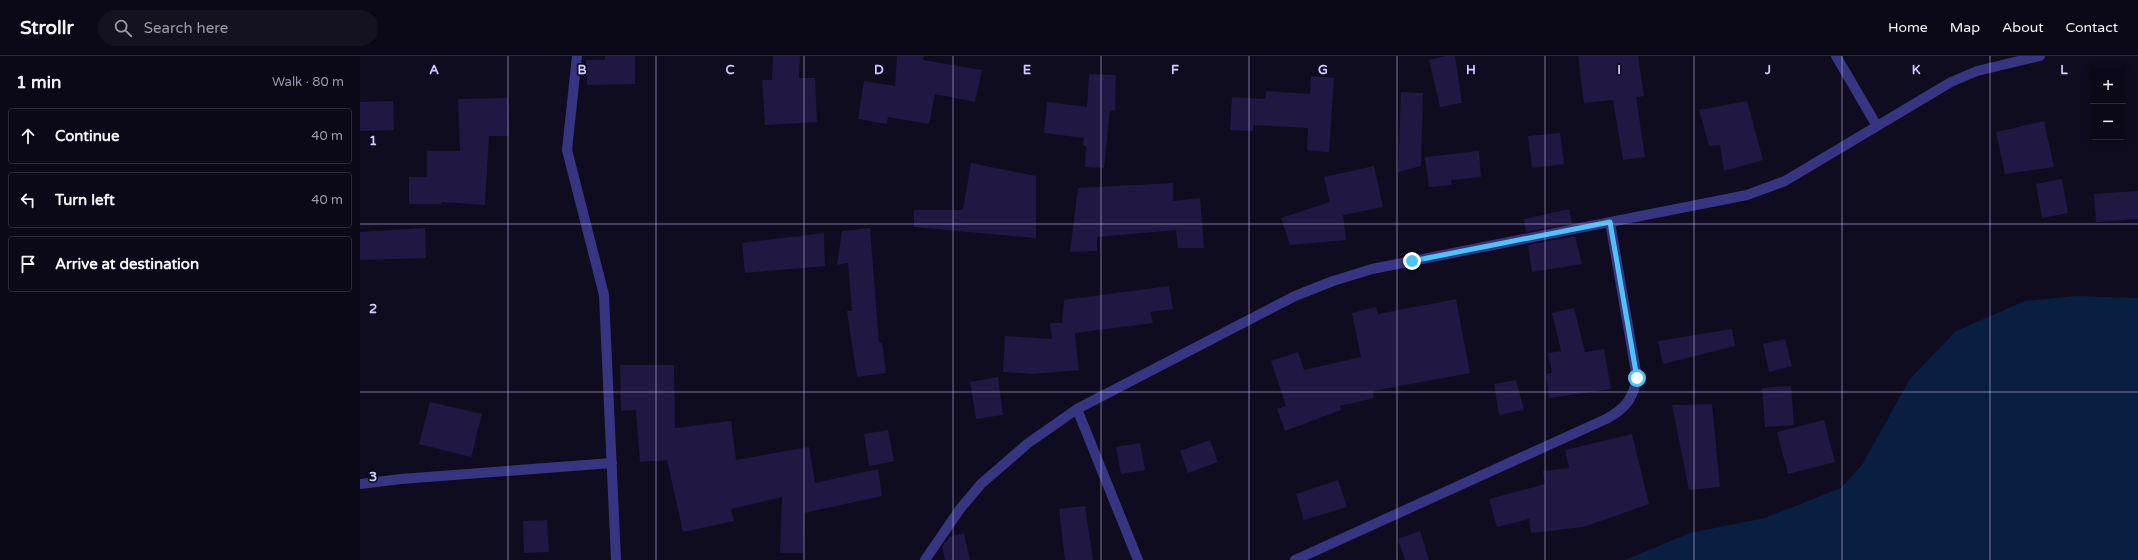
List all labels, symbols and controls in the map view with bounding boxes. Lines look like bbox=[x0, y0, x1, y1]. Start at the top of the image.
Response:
search box bbox=[98, 10, 378, 46]
text: Strollr bbox=[20, 17, 74, 39]
icon: search bbox=[112, 17, 134, 39]
text: Search here bbox=[144, 19, 228, 37]
text: Home bbox=[1888, 19, 1928, 36]
text: Map bbox=[1950, 19, 1980, 36]
text: About bbox=[2002, 19, 2044, 36]
text: Contact bbox=[2066, 19, 2118, 36]
text: A bbox=[429, 62, 439, 78]
text: B bbox=[577, 62, 587, 78]
text: C bbox=[725, 62, 735, 78]
text: D bbox=[874, 62, 884, 78]
text: E bbox=[1023, 62, 1031, 78]
text: F bbox=[1171, 62, 1179, 78]
text: G bbox=[1318, 62, 1328, 78]
text: H bbox=[1466, 62, 1476, 78]
text: I bbox=[1617, 62, 1621, 78]
text: J bbox=[1764, 62, 1771, 78]
text: K bbox=[1912, 62, 1921, 78]
text: L bbox=[2060, 62, 2068, 78]
map controls bbox=[2090, 68, 2126, 140]
button: + bbox=[2090, 68, 2126, 104]
text: 1 min bbox=[16, 72, 61, 93]
text: Walk · 80 m bbox=[272, 74, 344, 90]
button: − bbox=[2090, 104, 2126, 140]
icon: ahead bbox=[17, 125, 39, 147]
text: Continue bbox=[55, 127, 119, 145]
text: 40 m bbox=[311, 128, 343, 144]
text: 1 bbox=[369, 133, 377, 149]
icon: left bbox=[17, 189, 39, 211]
text: Turn left bbox=[55, 191, 115, 209]
text: 40 m bbox=[311, 192, 343, 208]
route end bbox=[1403, 252, 1421, 270]
icon: arrive bbox=[17, 253, 39, 275]
text: Arrive at destination bbox=[55, 255, 199, 273]
text: 2 bbox=[369, 301, 377, 317]
route start bbox=[1628, 369, 1646, 387]
text: 3 bbox=[369, 469, 377, 485]

